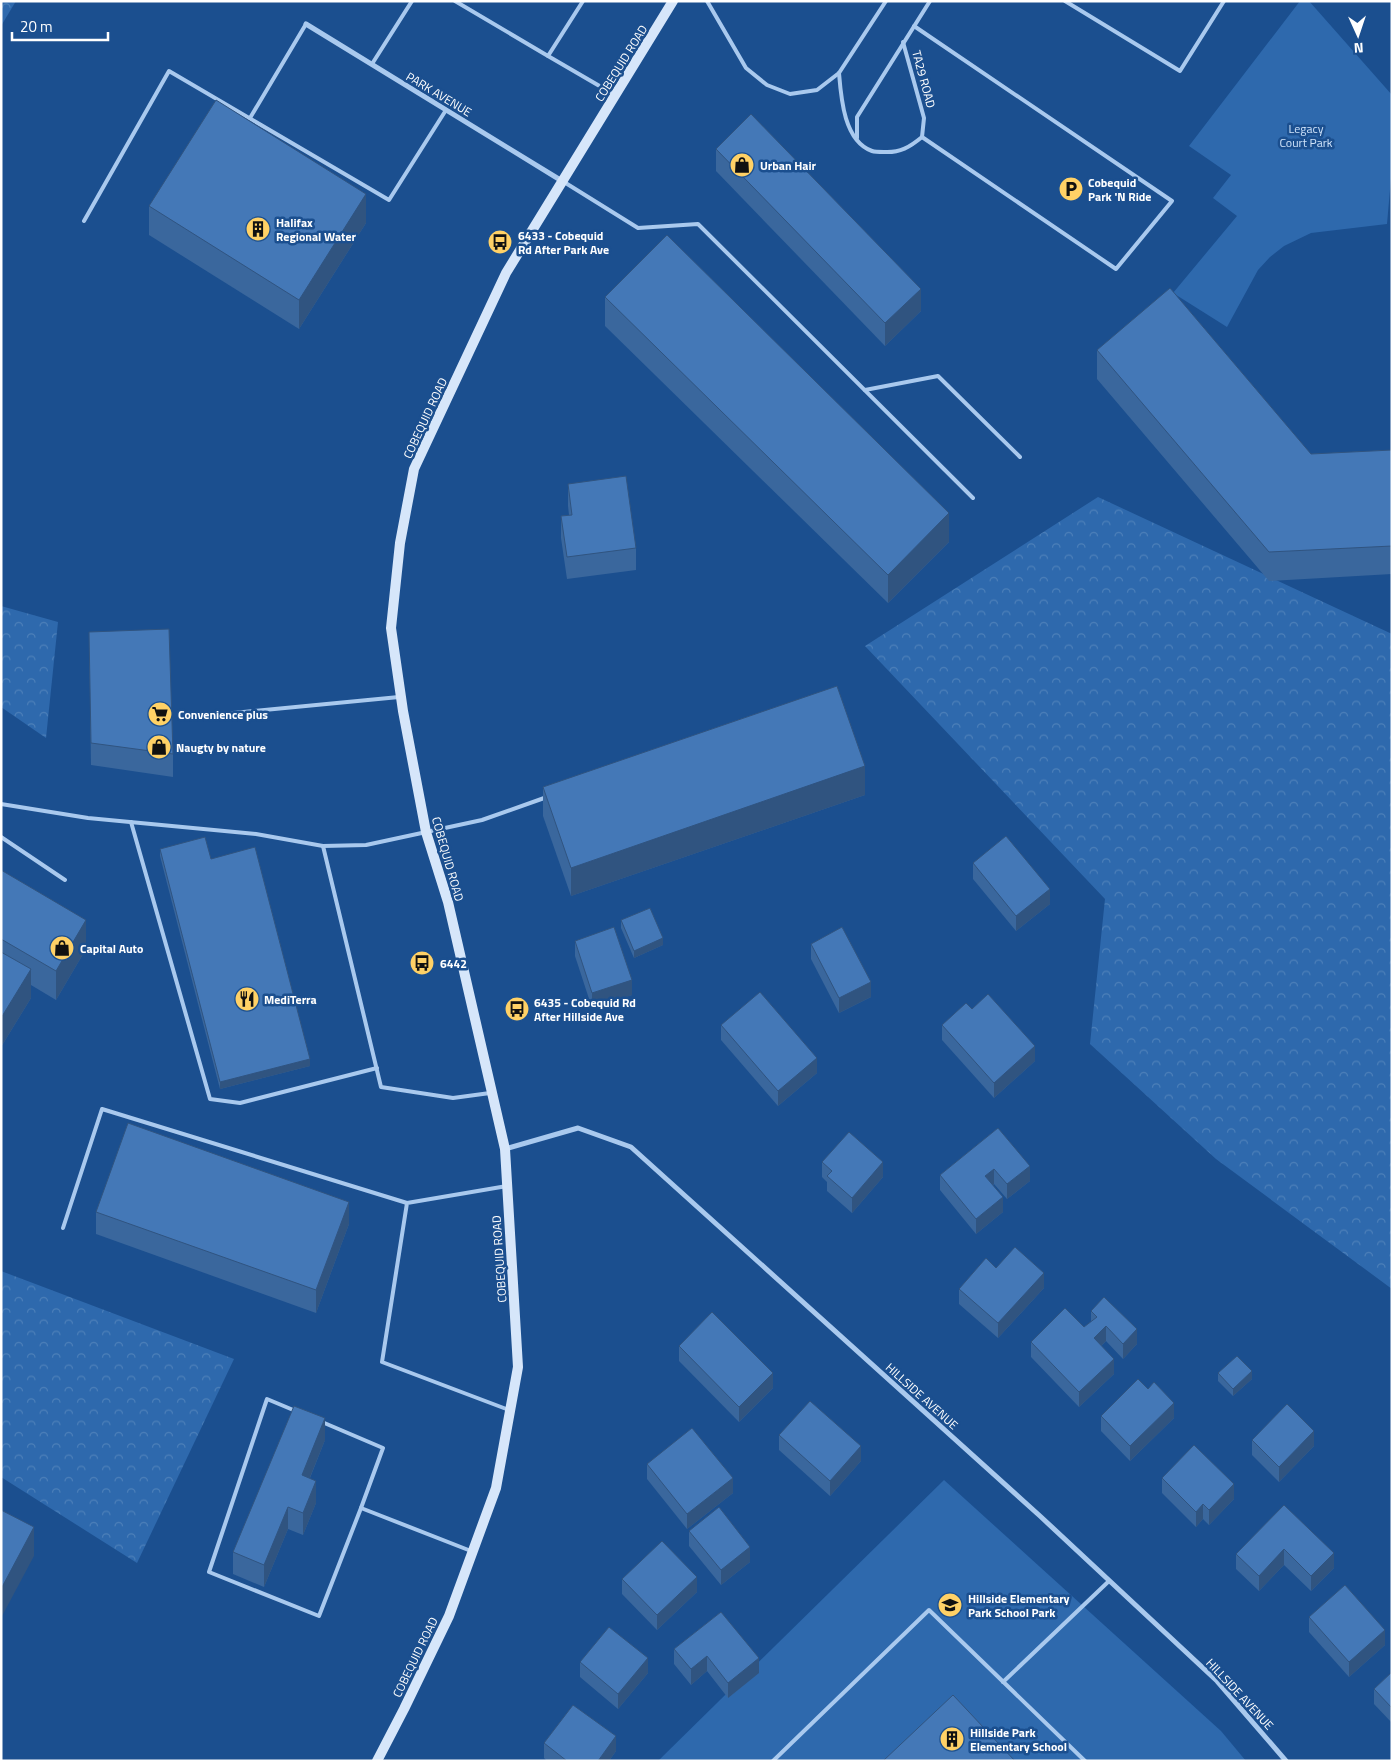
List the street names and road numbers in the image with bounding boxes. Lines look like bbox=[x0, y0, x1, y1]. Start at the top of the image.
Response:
street label: COBEQUID ROAD bbox=[590, 21, 652, 105]
street label: TA29 ROAD bbox=[907, 48, 941, 110]
street label: PARK AVENUE bbox=[403, 67, 476, 121]
street label: COBEQUID ROAD bbox=[398, 374, 452, 462]
street label: COBEQUID ROAD bbox=[427, 814, 469, 904]
street label: COBEQUID ROAD bbox=[486, 1215, 512, 1303]
street label: HILLSIDE AVENUE bbox=[881, 1358, 963, 1434]
street label: COBEQUID ROAD bbox=[387, 1613, 443, 1700]
street label: HILLSIDE AVENUE bbox=[1202, 1654, 1279, 1734]

